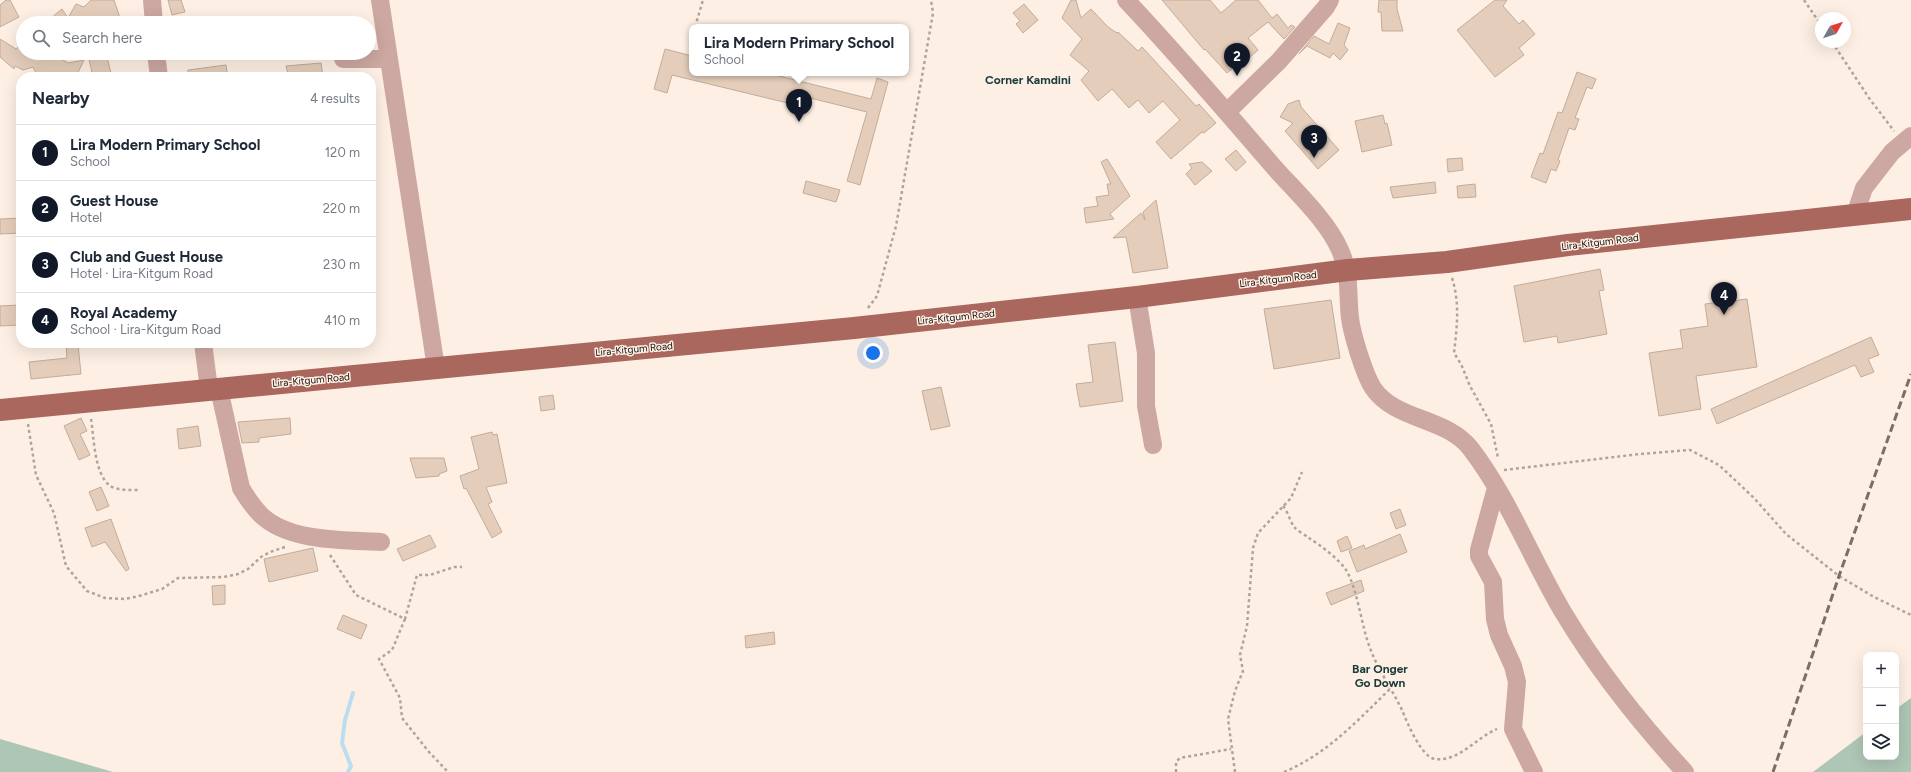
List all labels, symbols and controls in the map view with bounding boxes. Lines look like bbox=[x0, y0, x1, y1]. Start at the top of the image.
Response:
north arrow bbox=[1815, 12, 1851, 48]
search box bbox=[16, 16, 376, 60]
popup bbox=[689, 24, 909, 76]
icon: search bbox=[30, 27, 52, 49]
text: Search here bbox=[62, 29, 142, 47]
text: Lira Modern Primary School bbox=[704, 34, 894, 52]
pin: 2 bbox=[1224, 43, 1250, 76]
text: School bbox=[704, 52, 744, 67]
district label: Corner Kamdini bbox=[985, 73, 1071, 87]
text: Nearby bbox=[32, 88, 90, 108]
pin: 1 bbox=[786, 89, 812, 122]
text: 4 results bbox=[310, 91, 360, 106]
pin: 3 bbox=[1301, 125, 1327, 158]
text: Lira Modern Primary School bbox=[70, 136, 260, 154]
text: 1 bbox=[42, 145, 48, 160]
text: 120 m bbox=[325, 145, 360, 160]
text: School bbox=[70, 154, 110, 169]
text: Guest House bbox=[70, 192, 158, 210]
text: 2 bbox=[41, 201, 49, 216]
text: 220 m bbox=[323, 201, 360, 216]
text: Hotel bbox=[70, 210, 102, 225]
street label: Lira-Kitgum Road bbox=[1561, 231, 1640, 253]
text: Club and Guest House bbox=[70, 248, 223, 266]
text: 3 bbox=[41, 257, 49, 272]
text: 230 m bbox=[323, 257, 360, 272]
text: Hotel · Lira-Kitgum Road bbox=[70, 266, 213, 281]
street label: Lira-Kitgum Road bbox=[1239, 268, 1318, 290]
pin: 4 bbox=[1711, 282, 1737, 315]
text: Royal Academy bbox=[70, 304, 177, 322]
street label: Lira-Kitgum Road bbox=[917, 306, 996, 328]
text: 4 bbox=[41, 313, 49, 328]
text: 410 m bbox=[324, 313, 360, 328]
text: School · Lira-Kitgum Road bbox=[70, 322, 221, 337]
street label: Lira-Kitgum Road bbox=[595, 339, 673, 359]
your location bbox=[863, 343, 883, 363]
street label: Lira-Kitgum Road bbox=[272, 370, 350, 390]
map controls bbox=[1863, 652, 1899, 760]
button: + bbox=[1863, 652, 1899, 688]
district label: Bar Onger Go Down bbox=[1352, 662, 1408, 690]
button: − bbox=[1863, 688, 1899, 724]
button: layers bbox=[1863, 724, 1899, 760]

